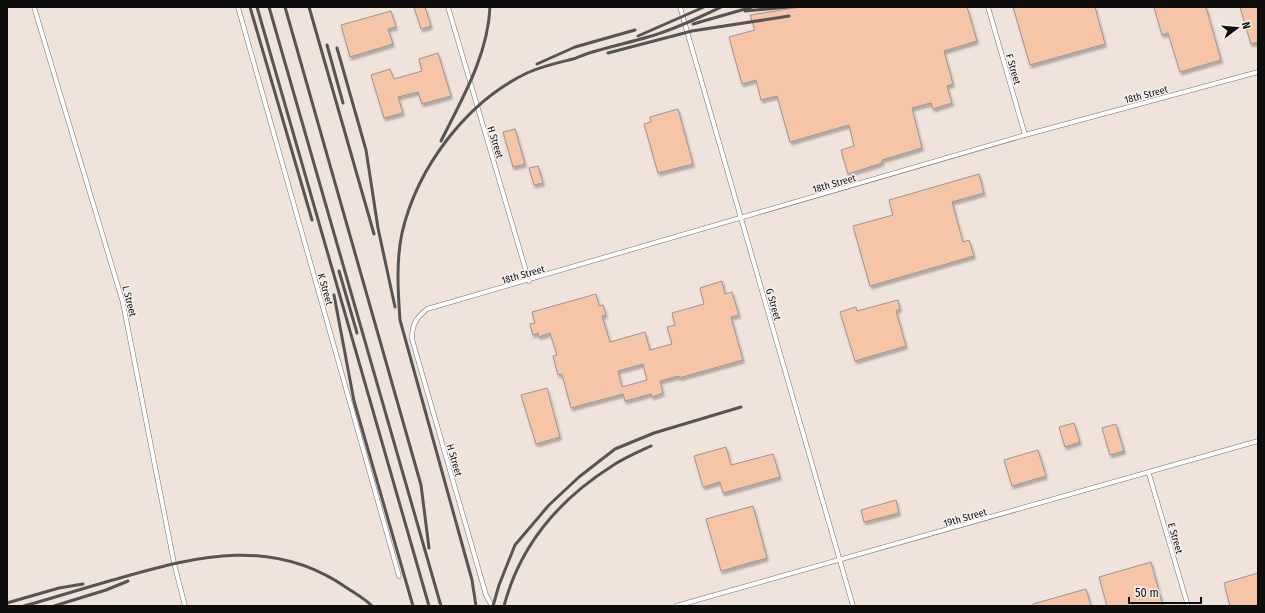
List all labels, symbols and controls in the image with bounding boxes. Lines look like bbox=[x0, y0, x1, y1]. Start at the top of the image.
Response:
north arrow bbox=[1217, 8, 1257, 48]
text: N bbox=[1239, 20, 1253, 30]
street label: F Street bbox=[1003, 53, 1023, 87]
street label: 18th Street bbox=[1123, 83, 1170, 107]
street label: H Street bbox=[484, 125, 506, 161]
street label: 18th Street bbox=[811, 172, 858, 196]
street label: 18th Street bbox=[500, 263, 547, 287]
street label: K Street bbox=[315, 272, 335, 307]
street label: L Street bbox=[119, 285, 139, 319]
street label: G Street bbox=[763, 287, 784, 322]
street label: H Street bbox=[444, 443, 465, 478]
street label: 19th Street bbox=[942, 506, 989, 530]
street label: E Street bbox=[1165, 521, 1185, 556]
scale bar bbox=[1129, 579, 1201, 605]
text: 50 m bbox=[1135, 586, 1159, 600]

